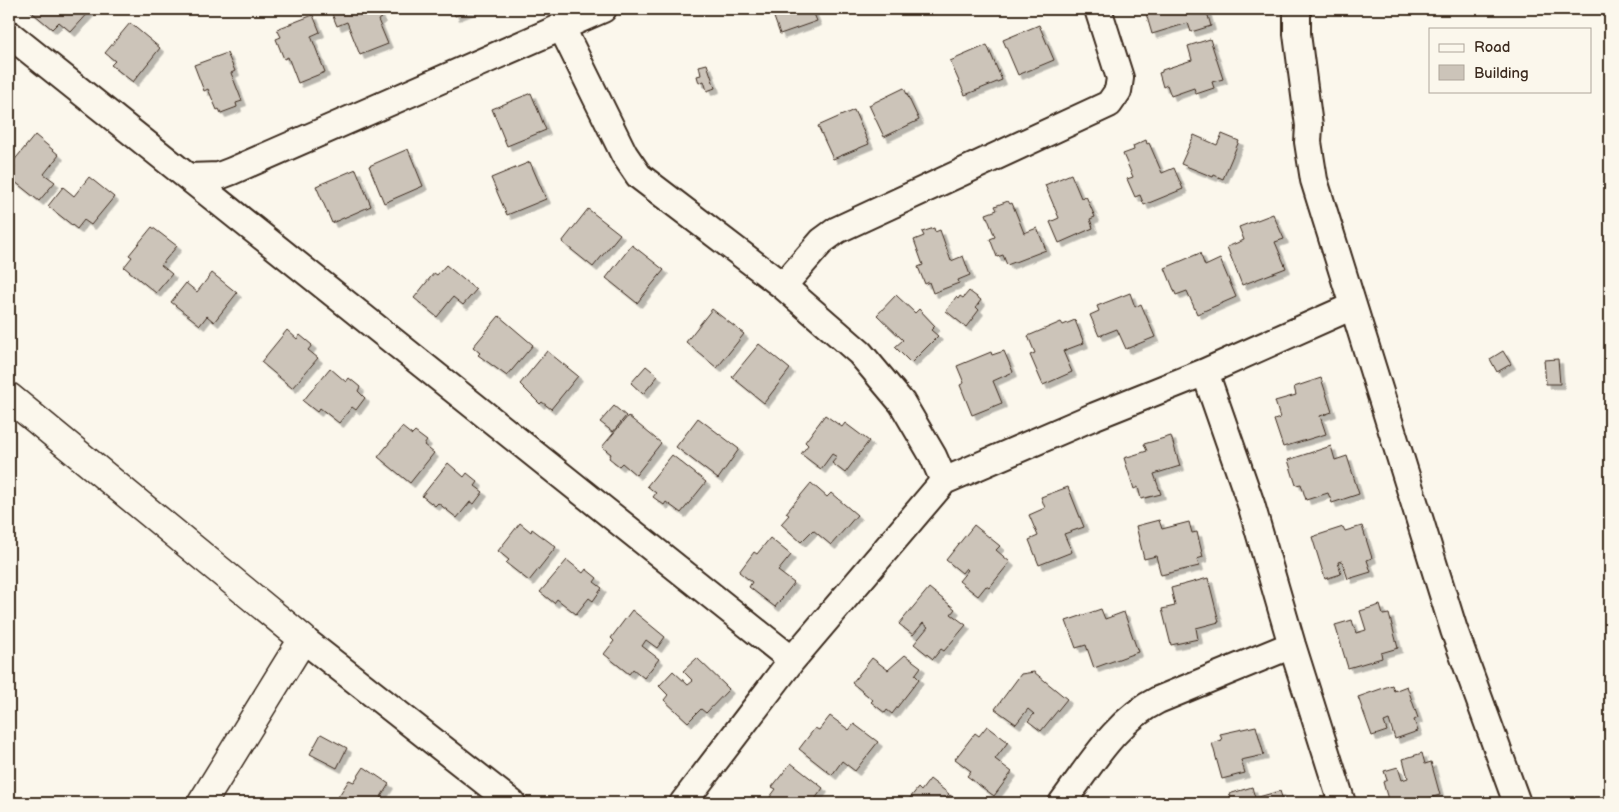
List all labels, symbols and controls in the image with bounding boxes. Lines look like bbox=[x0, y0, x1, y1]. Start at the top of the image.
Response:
legend bbox=[1429, 28, 1592, 92]
text: Road bbox=[1474, 38, 1510, 57]
text: Building bbox=[1474, 64, 1529, 83]

